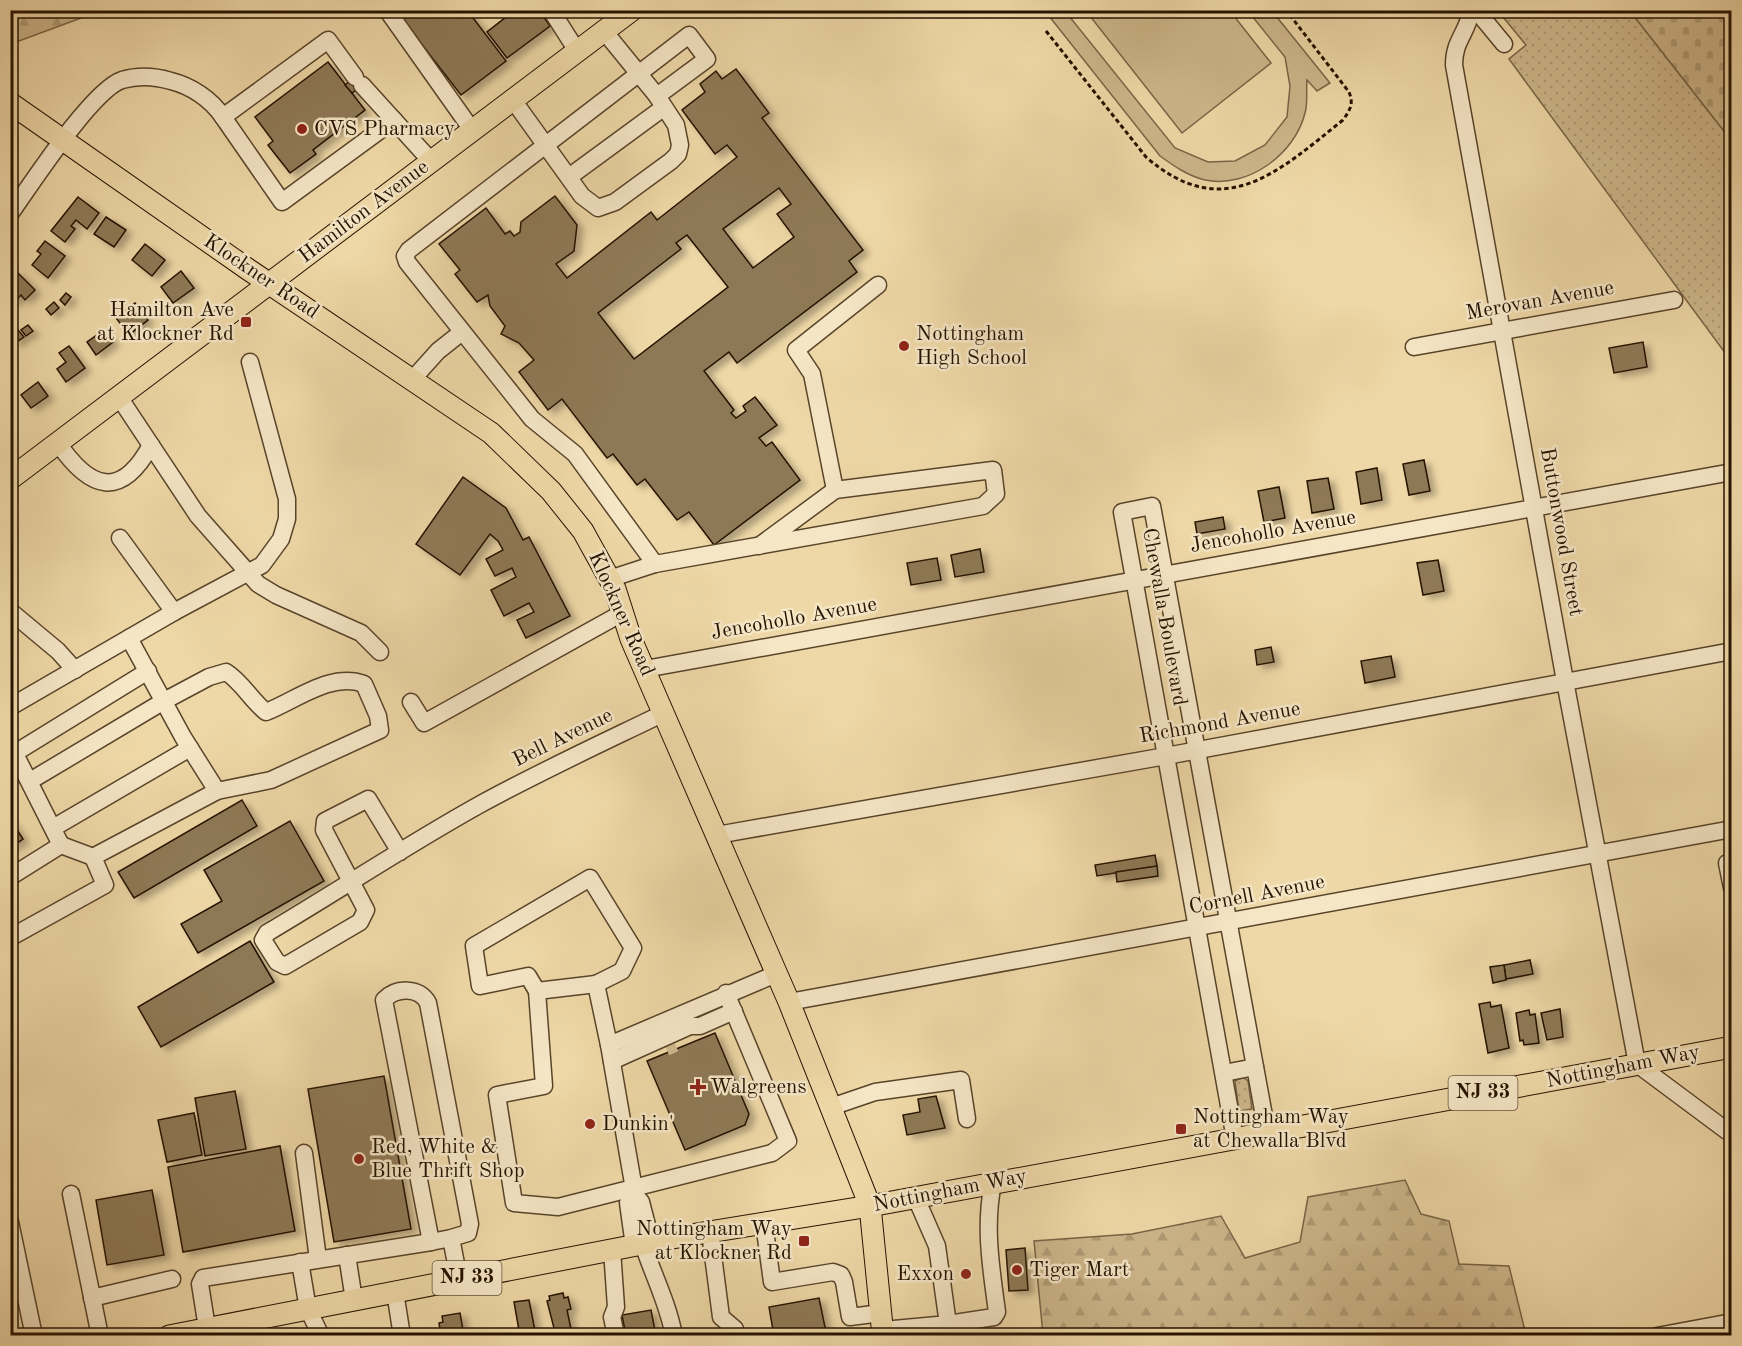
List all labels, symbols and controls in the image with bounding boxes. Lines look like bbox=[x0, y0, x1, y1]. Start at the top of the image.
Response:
place label: CVS Pharmacy bbox=[314, 119, 455, 140]
marker: CVS Pharmacy bbox=[295, 122, 309, 136]
street label: Hamilton Avenue bbox=[295, 156, 433, 268]
street label: Klockner Road bbox=[199, 231, 323, 323]
street label: Merovan Avenue bbox=[1464, 278, 1616, 324]
place label: Hamilton Ave at Klockner Rd bbox=[97, 300, 234, 345]
marker: Hamilton Ave at Klockner Rd bbox=[239, 315, 253, 329]
place label: Nottingham High School bbox=[916, 324, 1027, 369]
marker: Nottingham High School bbox=[897, 339, 911, 353]
street label: Buttonwood Street bbox=[1536, 446, 1586, 618]
street label: Jencohollo Avenue bbox=[1188, 507, 1358, 557]
street label: Chewalla Boulevard bbox=[1138, 526, 1190, 708]
street label: Klockner Road bbox=[584, 548, 658, 680]
street label: Jencohollo Avenue bbox=[709, 594, 879, 644]
street label: Richmond Avenue bbox=[1138, 698, 1302, 748]
street label: Bell Avenue bbox=[510, 705, 616, 771]
street label: Cornell Avenue bbox=[1187, 872, 1327, 918]
street label: Nottingham Way bbox=[1544, 1042, 1702, 1092]
road number: NJ 33 bbox=[1448, 1076, 1518, 1110]
place label: Walgreens bbox=[710, 1077, 807, 1098]
marker: Walgreens bbox=[691, 1080, 705, 1094]
place label: Nottingham Way at Chewalla Blvd bbox=[1193, 1107, 1349, 1152]
place label: Dunkin' bbox=[602, 1114, 674, 1135]
marker: Dunkin' bbox=[583, 1117, 597, 1131]
marker: Nottingham Way at Chewalla Blvd bbox=[1174, 1122, 1188, 1136]
place label: Red, White & Blue Thrift Shop bbox=[371, 1137, 525, 1182]
marker: Red, White & Blue Thrift Shop bbox=[352, 1152, 366, 1166]
street label: Nottingham Way bbox=[871, 1166, 1029, 1216]
place label: Nottingham Way at Klockner Rd bbox=[636, 1219, 792, 1264]
marker: Nottingham Way at Klockner Rd bbox=[797, 1234, 811, 1248]
place label: Tiger Mart bbox=[1029, 1260, 1129, 1281]
road number: NJ 33 bbox=[432, 1261, 502, 1295]
marker: Tiger Mart bbox=[1010, 1263, 1024, 1277]
place label: Exxon bbox=[896, 1264, 954, 1285]
marker: Exxon bbox=[959, 1267, 973, 1281]

